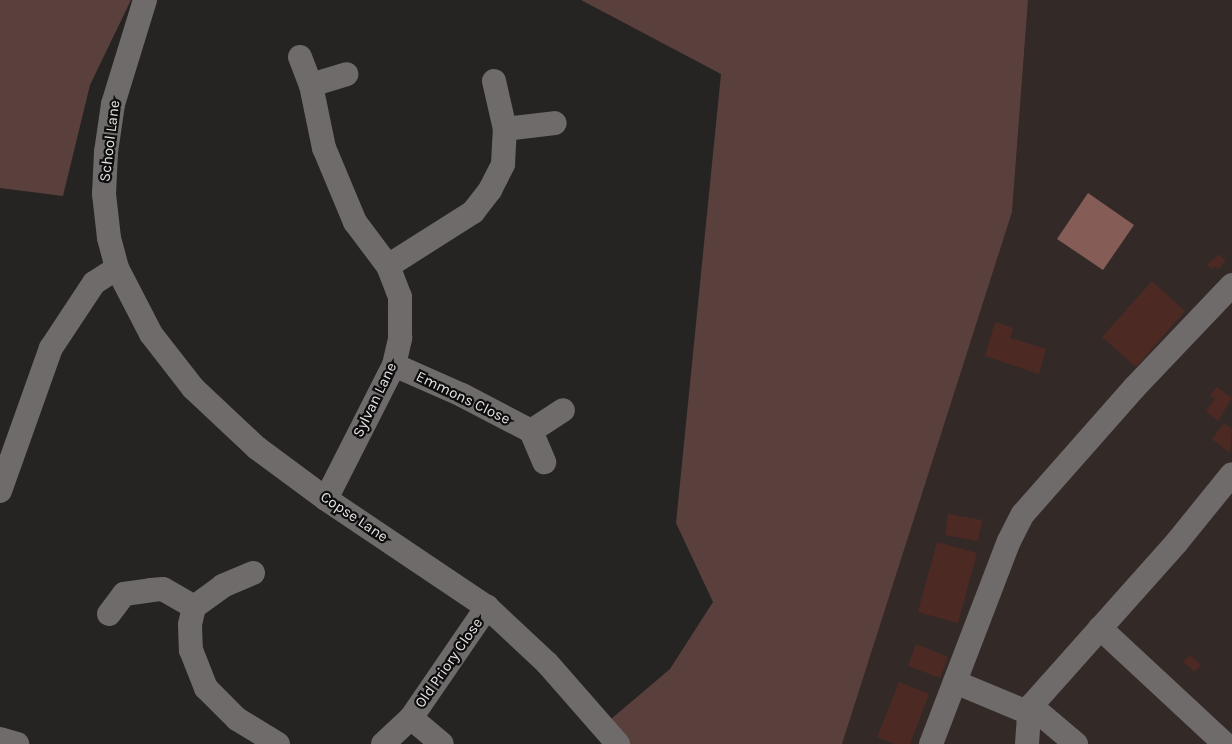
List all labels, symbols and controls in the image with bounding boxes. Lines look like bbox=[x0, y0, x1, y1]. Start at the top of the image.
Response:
street label: School Lane bbox=[96, 99, 124, 183]
street label: Sylvan Lane bbox=[349, 360, 401, 440]
street label: Emmons Close bbox=[413, 367, 513, 429]
street label: Copse Lane bbox=[317, 488, 391, 546]
street label: Old Priory Close bbox=[411, 614, 487, 712]

